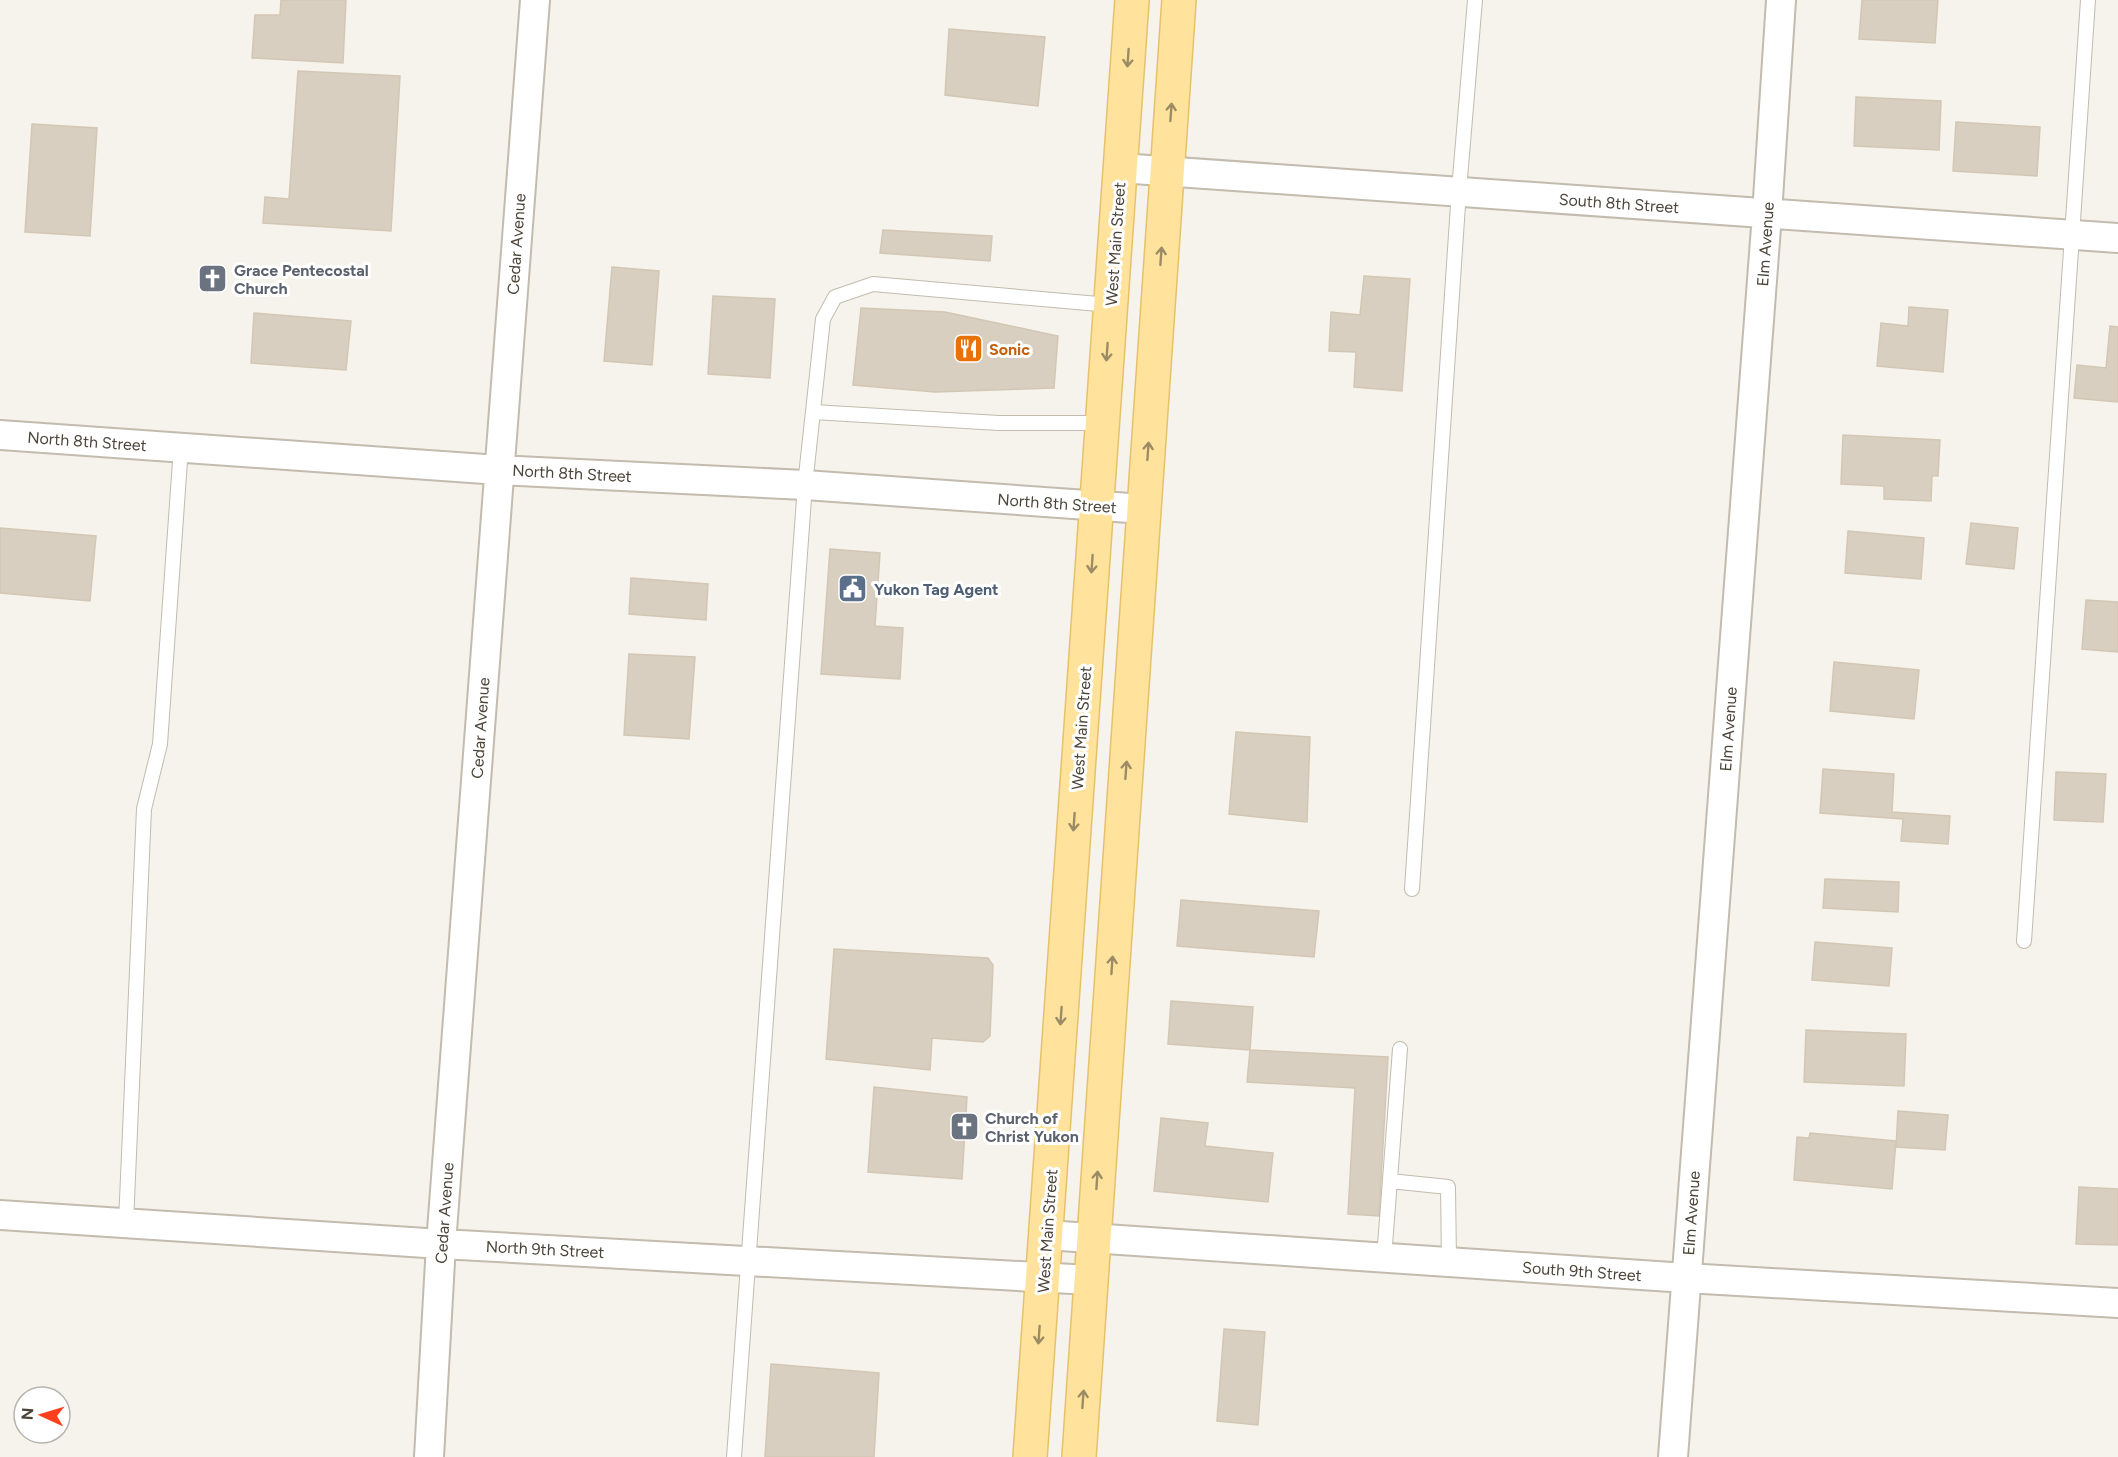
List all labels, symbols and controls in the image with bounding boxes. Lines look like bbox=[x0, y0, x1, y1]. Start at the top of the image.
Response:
one-way arrow bbox=[1122, 48, 1133, 68]
one-way arrow bbox=[1166, 103, 1177, 123]
street label: West Main Street bbox=[1102, 182, 1129, 307]
street label: South 8th Street bbox=[1558, 190, 1680, 217]
street label: Cedar Avenue bbox=[503, 193, 530, 295]
street label: Elm Avenue bbox=[1753, 201, 1778, 287]
one-way arrow bbox=[1156, 247, 1167, 267]
place label: Grace Pentecostal Church bbox=[234, 261, 369, 298]
church icon: Grace Pentecostal Church bbox=[197, 263, 229, 295]
restaurant icon: Sonic bbox=[952, 333, 984, 365]
place label: Sonic bbox=[989, 340, 1030, 359]
one-way arrow bbox=[1101, 341, 1112, 361]
street label: North 8th Street bbox=[27, 428, 147, 455]
one-way arrow bbox=[1143, 442, 1154, 461]
street label: North 8th Street bbox=[512, 461, 632, 486]
street label: North 8th Street bbox=[997, 490, 1117, 517]
one-way arrow bbox=[1086, 554, 1097, 574]
public building icon: Yukon Tag Agent bbox=[837, 573, 869, 605]
place label: Yukon Tag Agent bbox=[874, 580, 999, 599]
street label: West Main Street bbox=[1068, 666, 1095, 791]
street label: Cedar Avenue bbox=[467, 677, 494, 779]
street label: Elm Avenue bbox=[1716, 686, 1741, 772]
one-way arrow bbox=[1120, 761, 1131, 781]
one-way arrow bbox=[1069, 811, 1080, 831]
one-way arrow bbox=[1107, 955, 1118, 975]
one-way arrow bbox=[1055, 1006, 1066, 1026]
place label: Church of Christ Yukon bbox=[985, 1109, 1079, 1146]
church icon: Church of Christ Yukon bbox=[948, 1111, 980, 1143]
street label: Cedar Avenue bbox=[431, 1162, 458, 1264]
street label: West Main Street bbox=[1034, 1169, 1061, 1294]
street label: Elm Avenue bbox=[1679, 1170, 1704, 1256]
one-way arrow bbox=[1092, 1171, 1103, 1191]
street label: North 9th Street bbox=[485, 1237, 605, 1262]
street label: South 9th Street bbox=[1522, 1258, 1642, 1285]
one-way arrow bbox=[1034, 1325, 1045, 1345]
north arrow bbox=[12, 1385, 72, 1445]
one-way arrow bbox=[1077, 1389, 1088, 1409]
text: N bbox=[18, 1407, 37, 1421]

